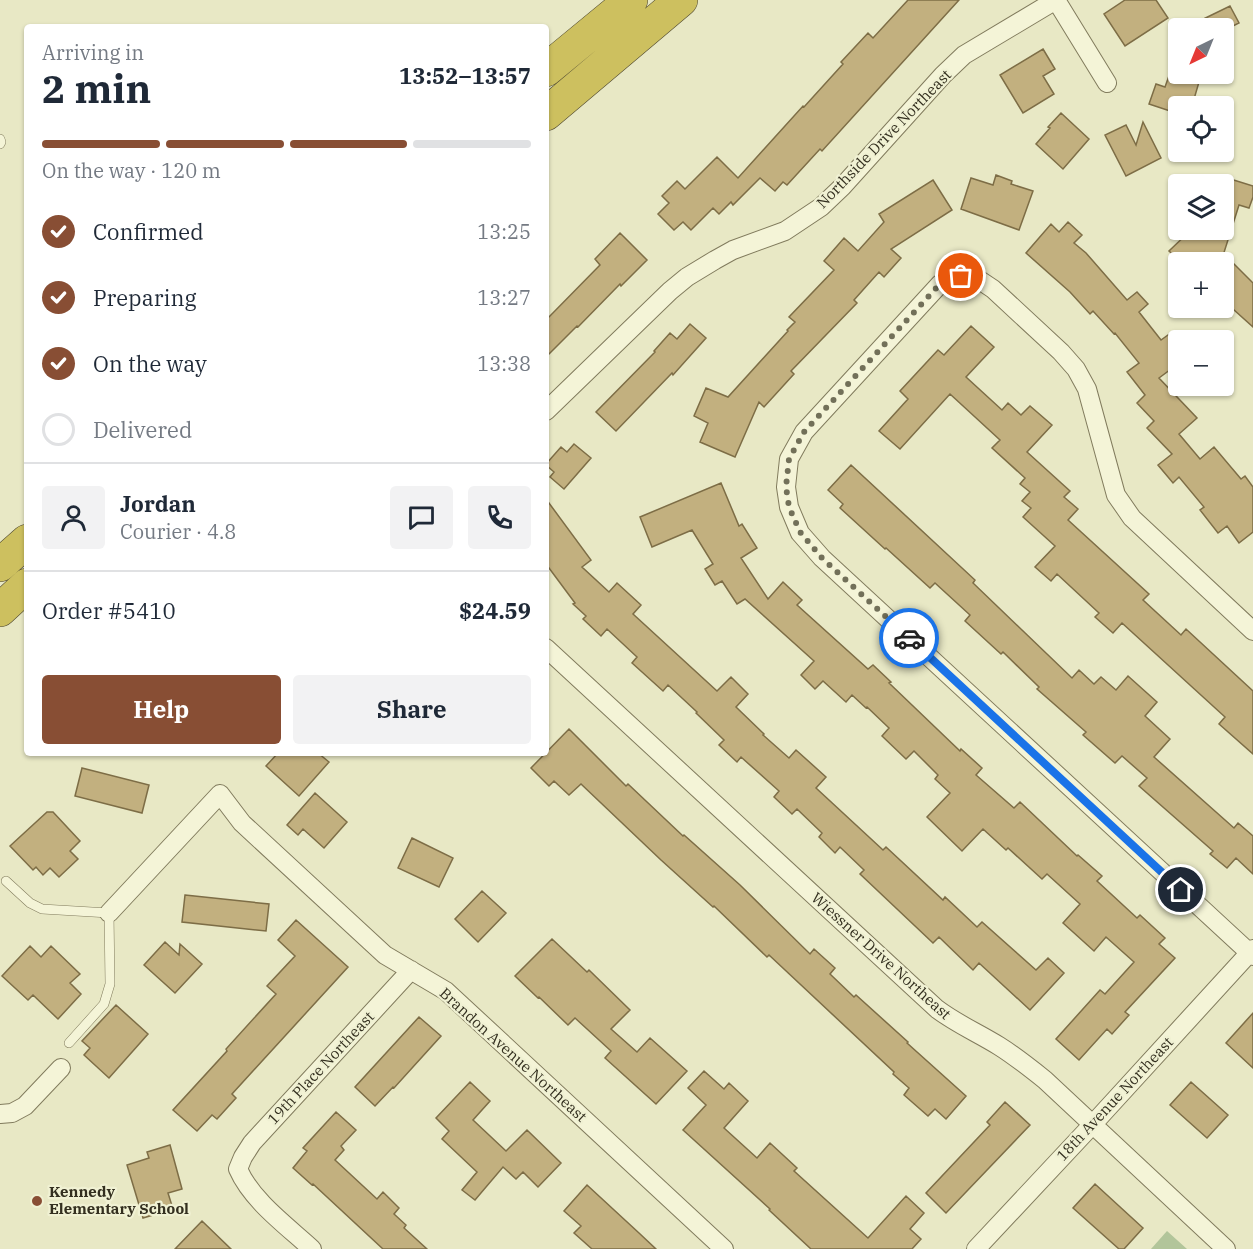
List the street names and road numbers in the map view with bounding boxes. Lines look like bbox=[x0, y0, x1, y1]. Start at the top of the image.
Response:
street label: Northside Drive Northeast bbox=[812, 65, 955, 212]
street label: Wiessner Drive Northeast bbox=[808, 888, 955, 1023]
street label: Brandon Avenue Northeast bbox=[436, 983, 591, 1126]
street label: 19th Place Northeast bbox=[263, 1007, 378, 1128]
street label: 18th Avenue Northeast bbox=[1052, 1033, 1177, 1165]

